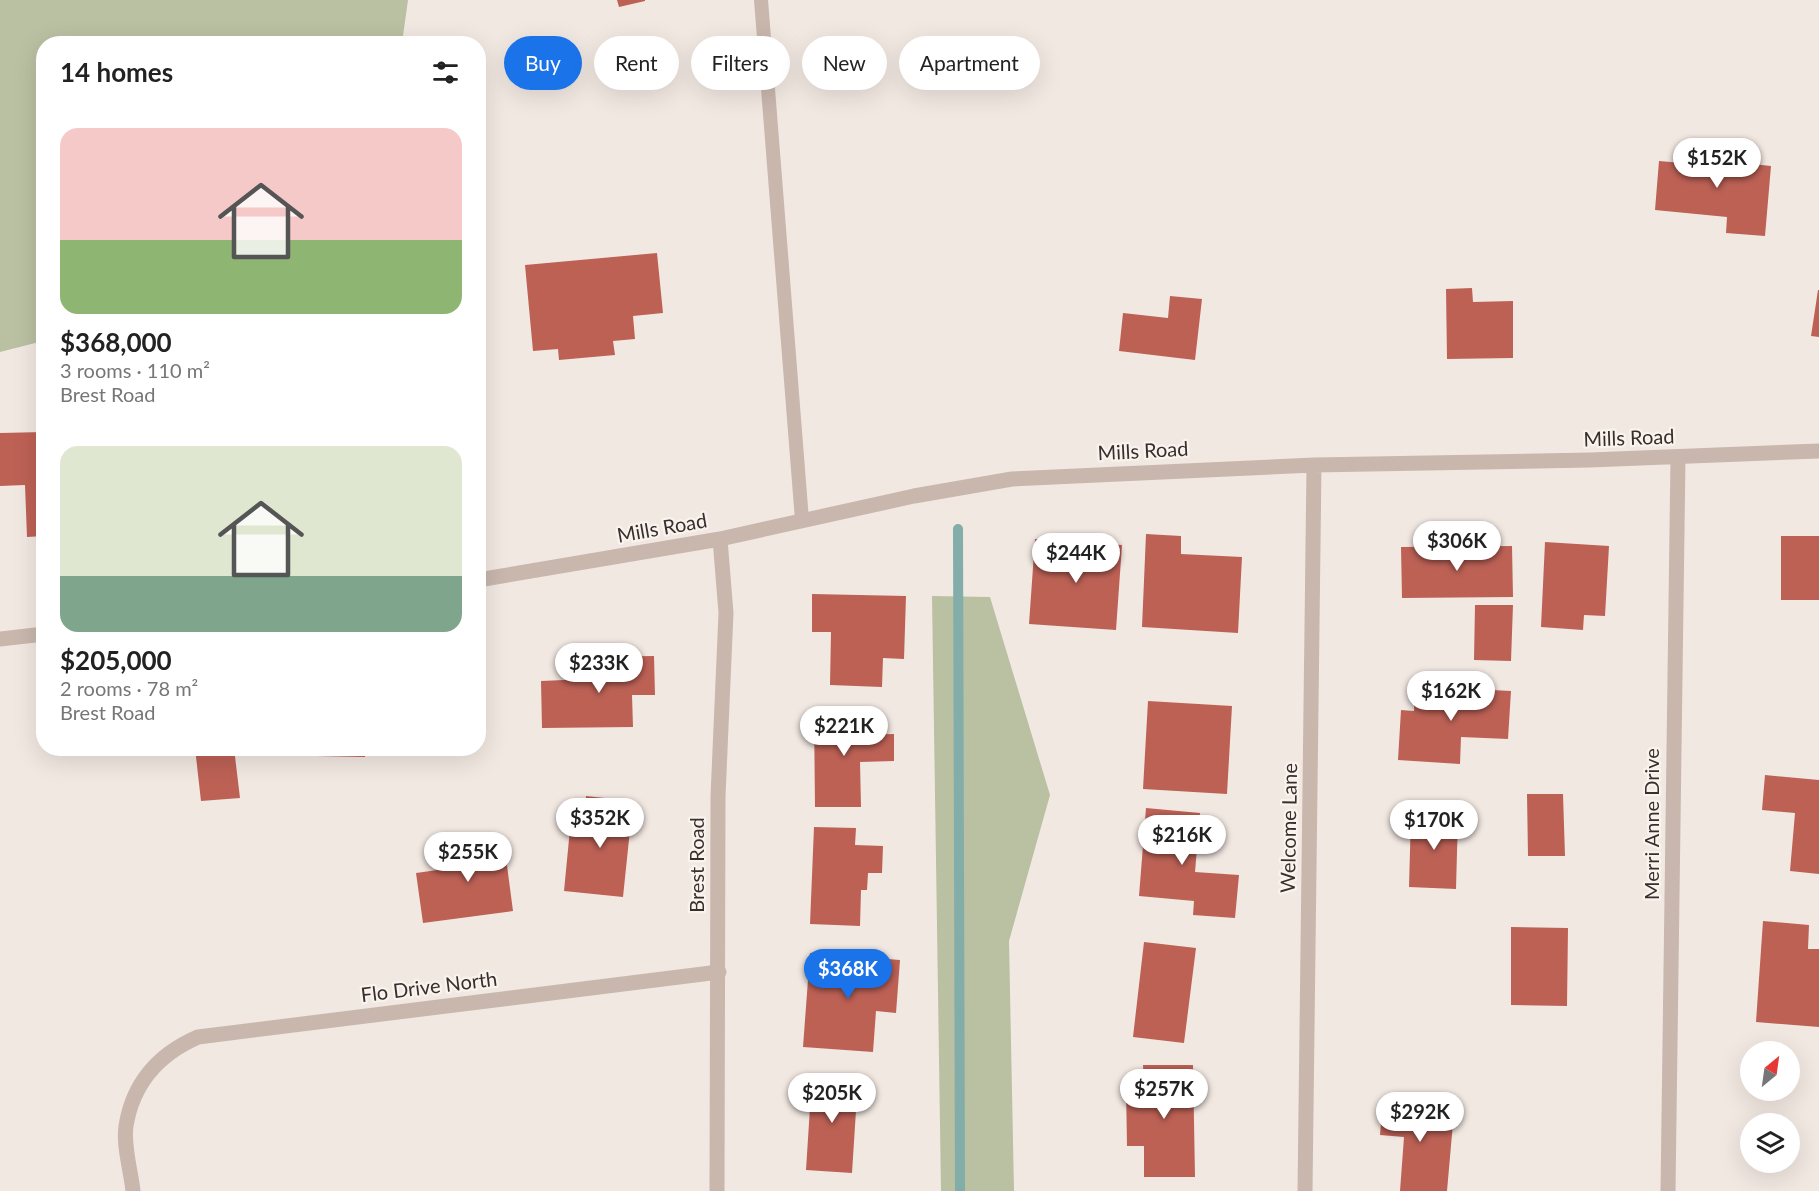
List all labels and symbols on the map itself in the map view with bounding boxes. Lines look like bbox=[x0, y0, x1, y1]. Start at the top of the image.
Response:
pin: $152K bbox=[1675, 138, 1759, 189]
street label: Mills Road bbox=[1583, 423, 1675, 451]
street label: Mills Road bbox=[1097, 436, 1189, 464]
street label: Mills Road bbox=[615, 507, 709, 547]
pin: $306K bbox=[1415, 521, 1499, 572]
pin: $244K bbox=[1034, 533, 1118, 584]
pin: $233K bbox=[557, 643, 641, 694]
pin: $162K bbox=[1409, 671, 1493, 722]
pin: $221K bbox=[802, 706, 886, 757]
street label: Merri Anne Drive bbox=[1639, 748, 1663, 900]
street label: Welcome Lane bbox=[1275, 763, 1301, 893]
pin: $352K bbox=[558, 798, 642, 849]
pin: $170K bbox=[1392, 800, 1476, 851]
pin: $216K bbox=[1140, 815, 1224, 866]
street label: Brest Road bbox=[684, 817, 708, 913]
pin: $255K bbox=[426, 832, 510, 883]
pin: $368K bbox=[806, 949, 890, 1000]
street label: Flo Drive North bbox=[359, 966, 498, 1006]
north arrow bbox=[1740, 1041, 1800, 1101]
pin: $257K bbox=[1122, 1069, 1206, 1120]
pin: $205K bbox=[790, 1073, 874, 1124]
pin: $292K bbox=[1378, 1092, 1462, 1143]

